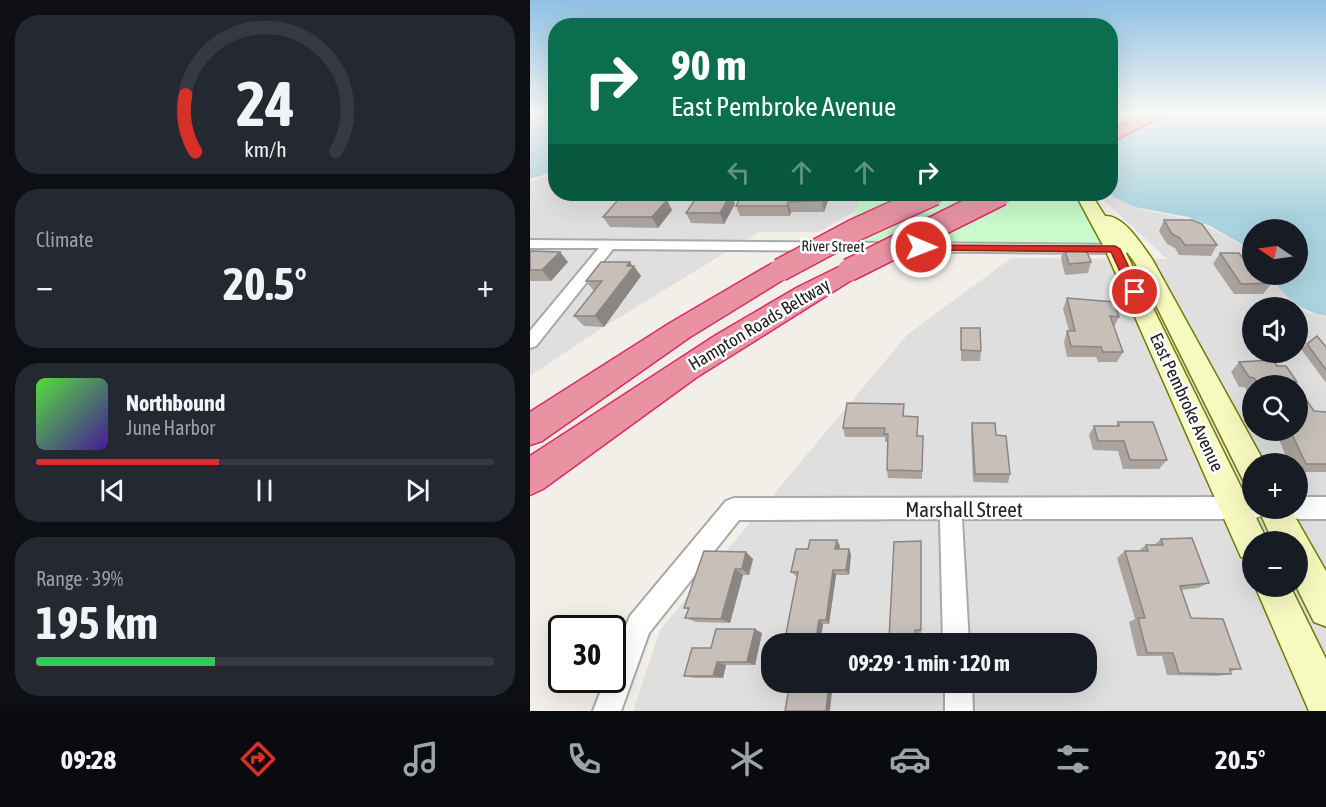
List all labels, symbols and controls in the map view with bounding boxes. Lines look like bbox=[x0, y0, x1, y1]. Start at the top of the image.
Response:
text: 90 m bbox=[671, 41, 746, 89]
icon: right bbox=[572, 42, 650, 120]
text: 24 bbox=[236, 68, 294, 139]
text: East Pembroke Avenue bbox=[671, 91, 896, 122]
text: km/h bbox=[244, 137, 286, 162]
icon: left bbox=[722, 156, 755, 189]
icon: ahead bbox=[785, 156, 818, 189]
icon: ahead bbox=[848, 156, 881, 189]
icon: right bbox=[911, 156, 944, 189]
position arrow bbox=[889, 215, 953, 279]
north arrow bbox=[1242, 219, 1308, 285]
map controls bbox=[1242, 219, 1308, 597]
text: Climate bbox=[36, 228, 93, 251]
street label: River Street bbox=[801, 237, 865, 255]
text: 20.5° bbox=[223, 258, 307, 310]
text: − bbox=[36, 266, 53, 304]
text: + bbox=[477, 266, 494, 304]
pin bbox=[1109, 266, 1160, 317]
street label: Hampton Roads Beltway bbox=[685, 273, 833, 375]
icon: arrive bbox=[1118, 275, 1151, 308]
button: sound bbox=[1242, 297, 1308, 363]
street label: East Pembroke Avenue bbox=[1146, 330, 1228, 474]
button: search bbox=[1242, 375, 1308, 441]
text: Northbound bbox=[126, 390, 225, 416]
text: June Harbor bbox=[126, 416, 215, 439]
button: + bbox=[1242, 453, 1308, 519]
icon: previous bbox=[96, 474, 129, 507]
icon: pause bbox=[248, 474, 281, 507]
icon: next bbox=[401, 474, 434, 507]
street label: Marshall Street bbox=[905, 497, 1023, 521]
button: − bbox=[1242, 531, 1308, 597]
text: Range · 39% bbox=[36, 567, 123, 590]
text: 195 km bbox=[36, 597, 158, 649]
speed limit sign: 30 bbox=[548, 615, 626, 693]
text: 09:29 · 1 min · 120 m bbox=[848, 650, 1010, 676]
icon: directions bbox=[237, 738, 279, 780]
icon: music bbox=[400, 738, 442, 780]
icon: phone bbox=[563, 738, 605, 780]
icon: climate bbox=[726, 738, 768, 780]
icon: car bbox=[889, 738, 931, 780]
icon: filters bbox=[1052, 738, 1094, 780]
text: 09:28 bbox=[61, 744, 116, 775]
text: 20.5° bbox=[1215, 744, 1265, 775]

